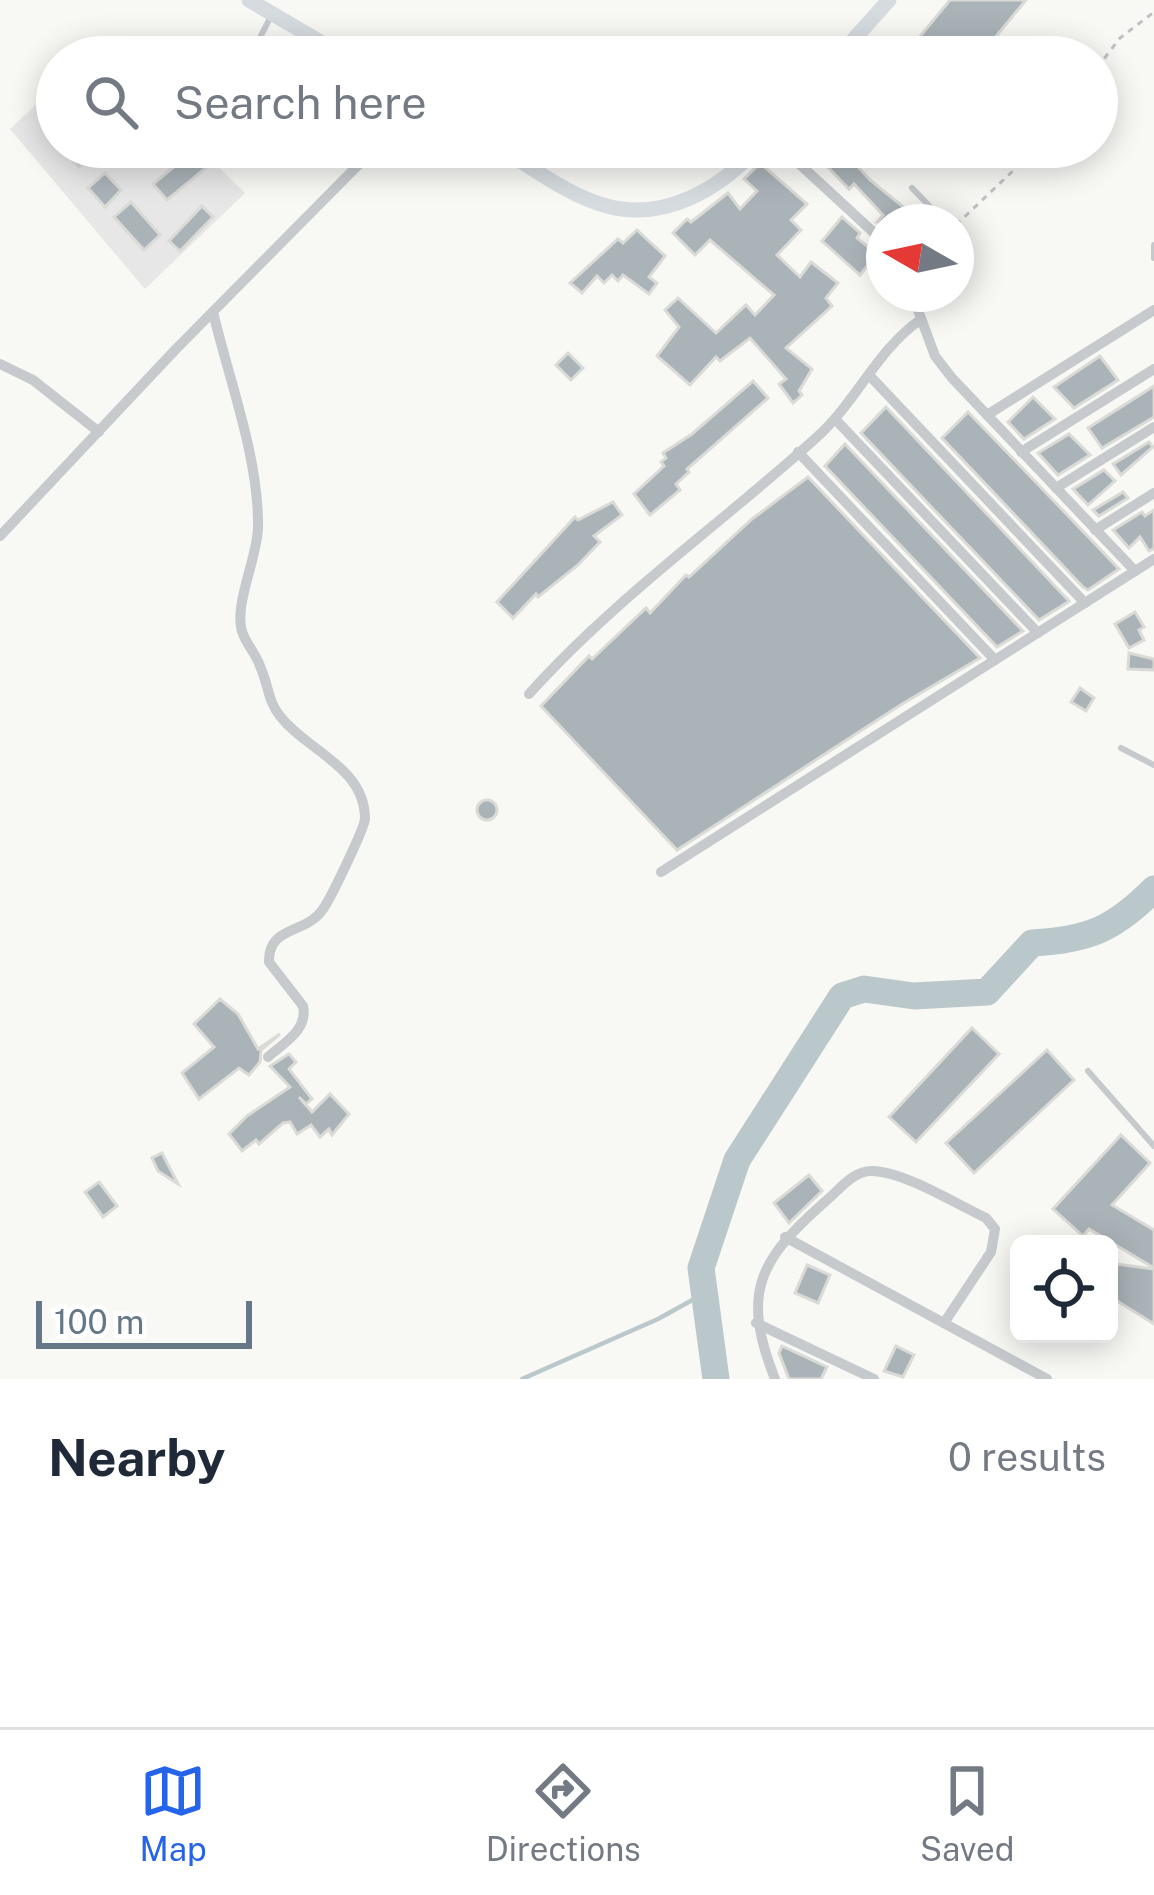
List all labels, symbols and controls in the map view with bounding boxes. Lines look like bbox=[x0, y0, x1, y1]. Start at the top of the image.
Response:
search box bbox=[36, 36, 1118, 168]
icon: search bbox=[78, 69, 144, 135]
text: Search here bbox=[174, 76, 427, 129]
north arrow bbox=[866, 204, 974, 312]
map controls bbox=[1010, 1235, 1118, 1343]
button: locate bbox=[1010, 1235, 1118, 1343]
scale bar bbox=[36, 1295, 252, 1348]
text: 100 m bbox=[54, 1303, 144, 1341]
text: Nearby bbox=[48, 1428, 225, 1487]
text: 0 results bbox=[948, 1434, 1106, 1480]
tab: Map bbox=[140, 1758, 207, 1868]
tab: Directions bbox=[486, 1758, 641, 1868]
tab: Saved bbox=[920, 1758, 1014, 1868]

